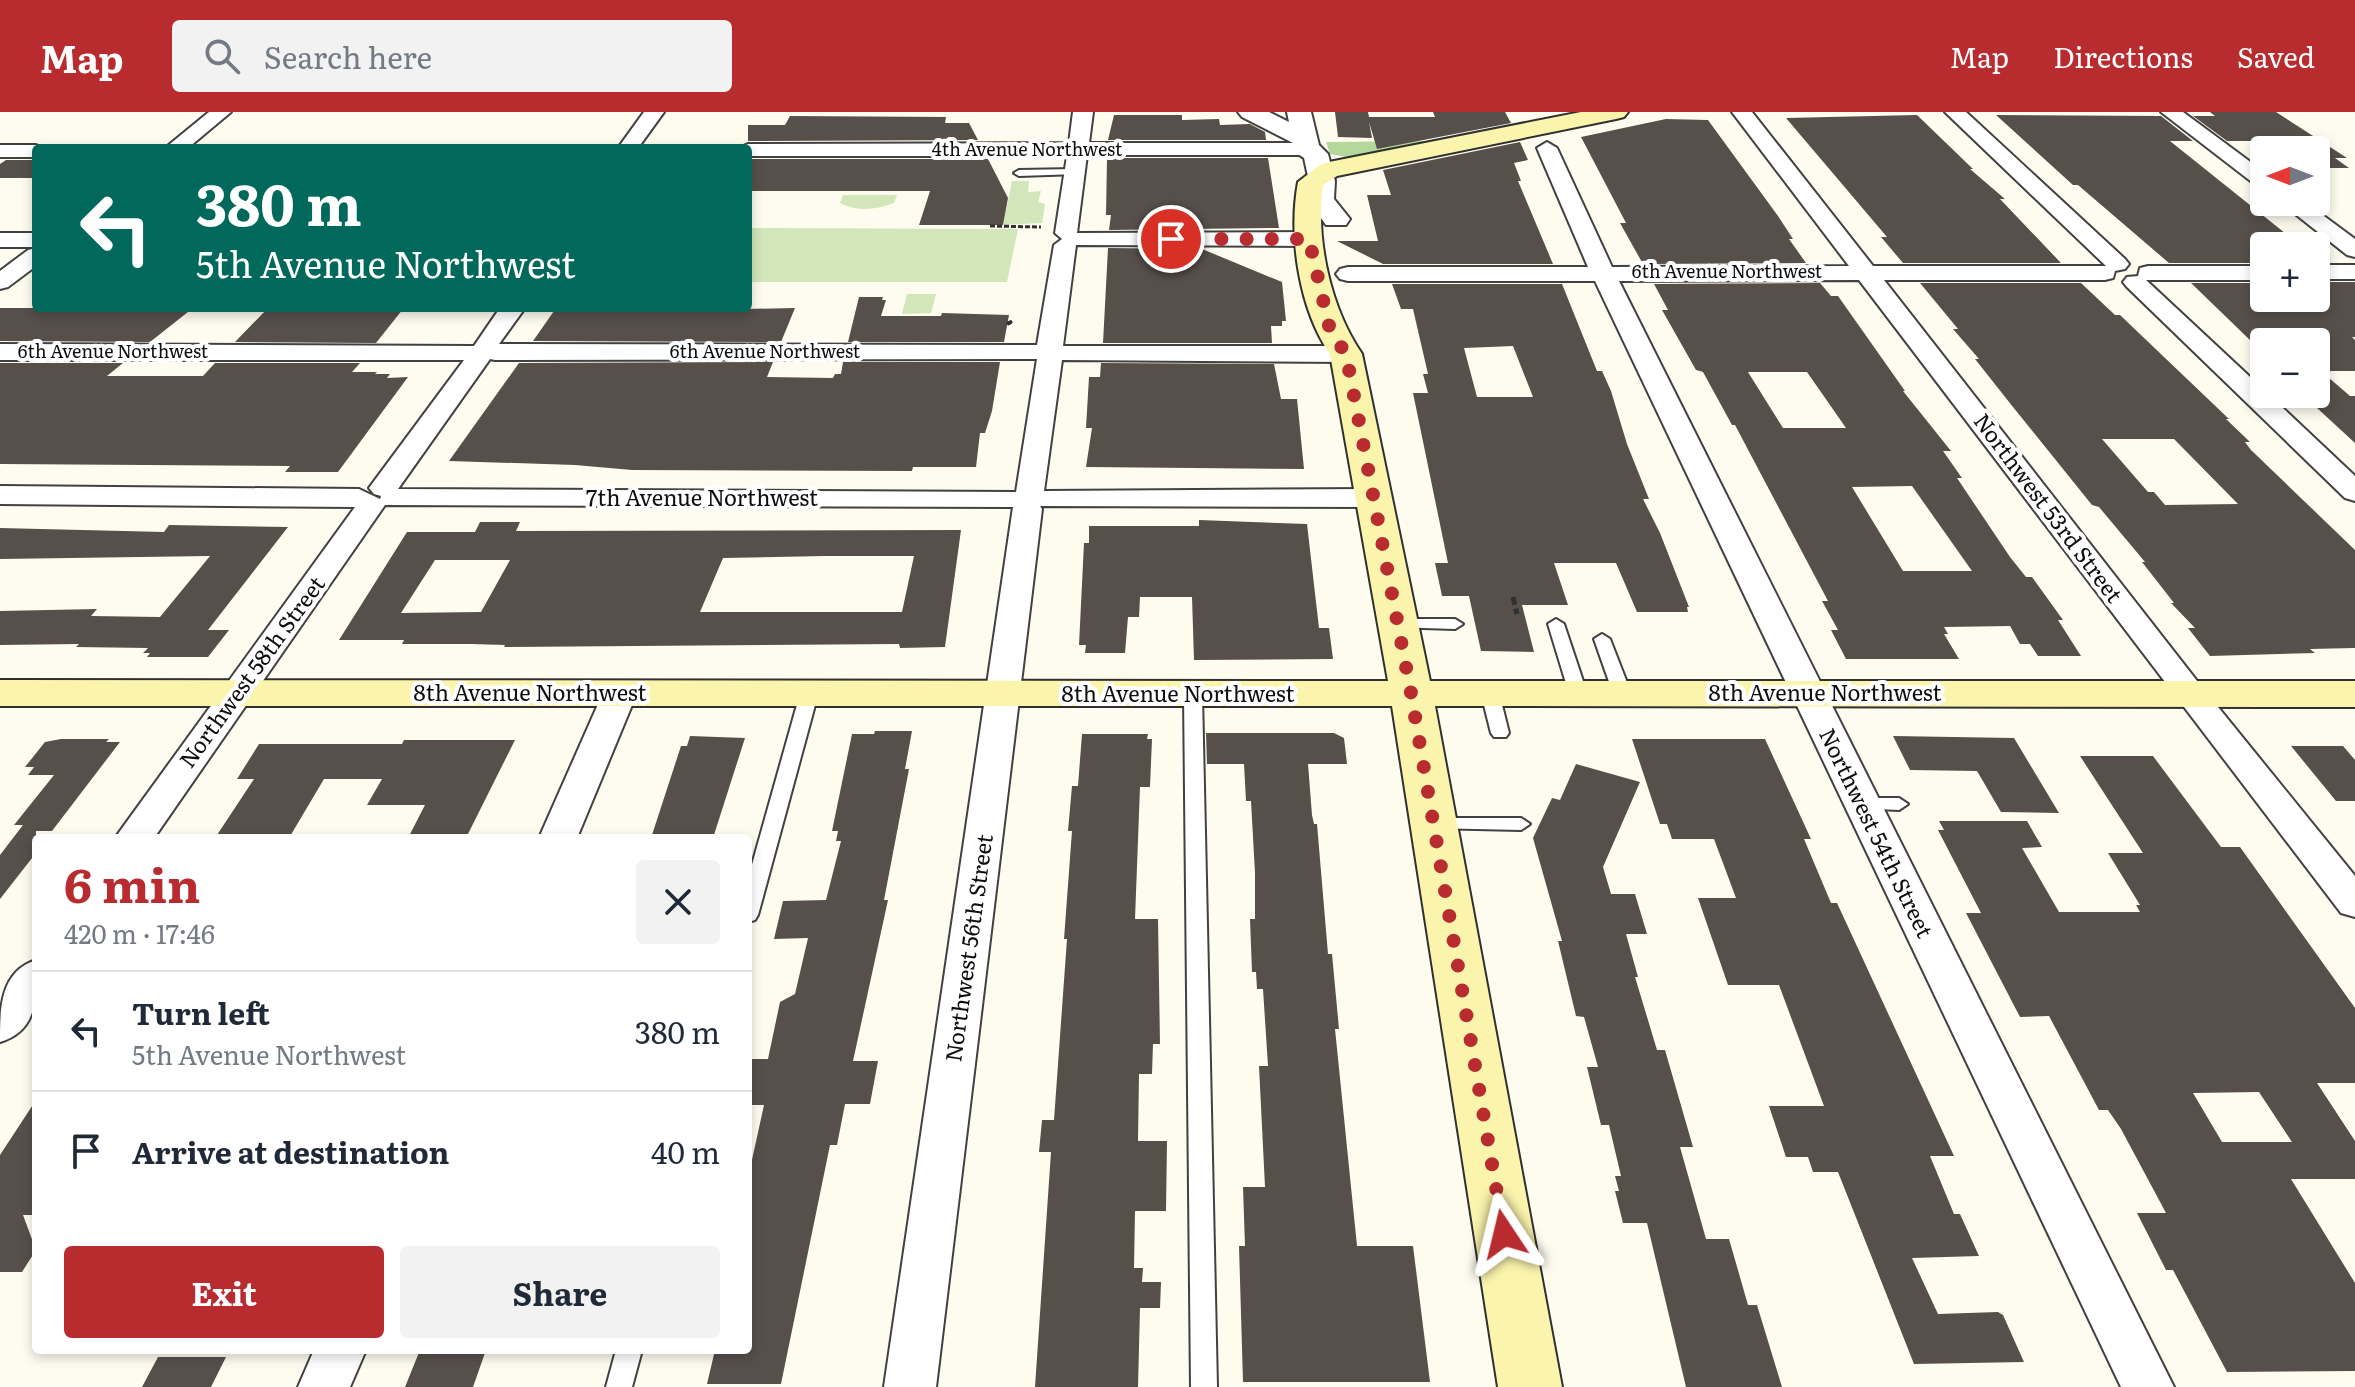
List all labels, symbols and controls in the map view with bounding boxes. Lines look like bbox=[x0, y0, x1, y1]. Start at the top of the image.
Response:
search box bbox=[172, 20, 732, 92]
text: Map bbox=[40, 28, 124, 85]
icon: search bbox=[200, 34, 244, 78]
text: Search here bbox=[264, 34, 432, 78]
text: Map bbox=[1950, 35, 2009, 77]
text: Directions bbox=[2053, 35, 2193, 77]
text: Saved bbox=[2237, 35, 2315, 77]
street label: 4th Avenue Northwest bbox=[932, 135, 1123, 162]
north arrow bbox=[2250, 136, 2330, 216]
map controls bbox=[2250, 136, 2330, 408]
text: 380 m bbox=[196, 160, 362, 243]
icon: left bbox=[64, 176, 168, 280]
pin bbox=[1137, 205, 1205, 273]
icon: arrive bbox=[1149, 217, 1193, 261]
button: + bbox=[2250, 232, 2330, 312]
text: 5th Avenue Northwest bbox=[196, 236, 576, 289]
street label: 6th Avenue Northwest bbox=[1632, 257, 1823, 284]
button: − bbox=[2250, 328, 2330, 408]
street label: 6th Avenue Northwest bbox=[18, 337, 209, 364]
street label: 6th Avenue Northwest bbox=[670, 337, 861, 364]
street label: Northwest 53rd Street bbox=[1967, 405, 2132, 609]
street label: 7th Avenue Northwest bbox=[586, 480, 818, 513]
street label: Northwest 58th Street bbox=[170, 568, 332, 774]
street label: 8th Avenue Northwest bbox=[414, 675, 647, 708]
street label: 8th Avenue Northwest bbox=[1709, 675, 1942, 708]
street label: 8th Avenue Northwest bbox=[1062, 676, 1295, 709]
street label: Northwest 54th Street bbox=[1812, 722, 1943, 943]
street label: Northwest 56th Street bbox=[935, 832, 1000, 1064]
text: 6 min bbox=[64, 847, 200, 918]
button: close bbox=[636, 860, 720, 944]
text: 420 m · 17:46 bbox=[64, 913, 215, 952]
text: Turn left bbox=[132, 990, 270, 1034]
icon: left bbox=[64, 1009, 108, 1053]
text: 380 m bbox=[635, 1009, 720, 1053]
text: 5th Avenue Northwest bbox=[132, 1034, 406, 1073]
icon: arrive bbox=[64, 1129, 108, 1173]
text: Arrive at destination bbox=[132, 1129, 449, 1173]
text: 40 m bbox=[651, 1129, 720, 1173]
position arrow bbox=[1462, 1192, 1546, 1276]
button: Exit bbox=[64, 1246, 384, 1338]
button: Share bbox=[400, 1246, 720, 1338]

